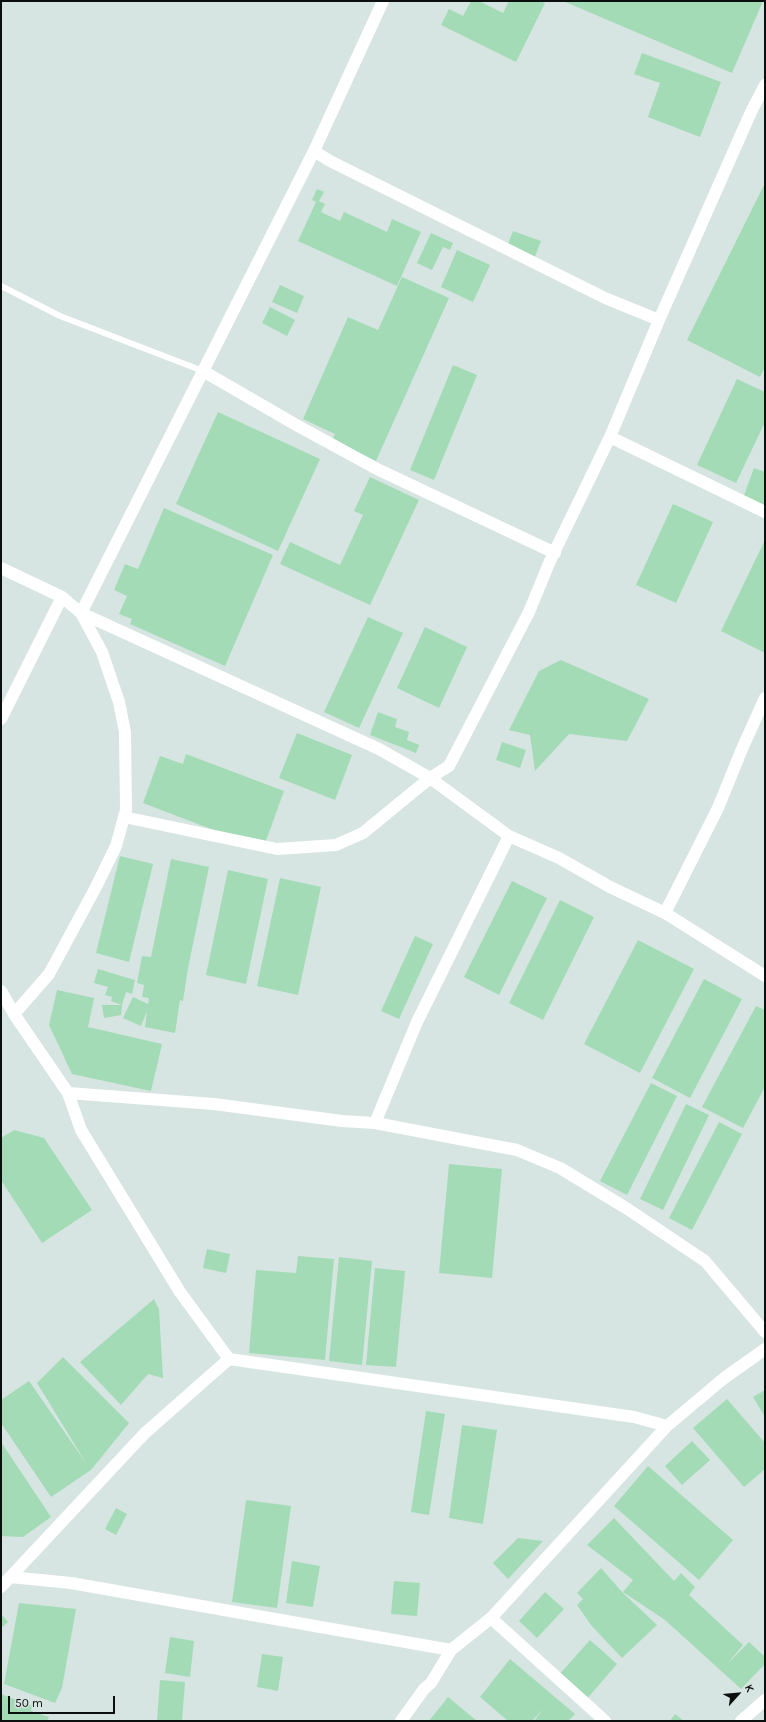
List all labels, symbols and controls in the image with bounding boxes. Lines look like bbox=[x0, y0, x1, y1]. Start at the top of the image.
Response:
north arrow bbox=[718, 1674, 758, 1714]
text: K bbox=[742, 1682, 757, 1694]
scale bar bbox=[10, 1688, 117, 1714]
text: 50 m bbox=[15, 1696, 43, 1710]

